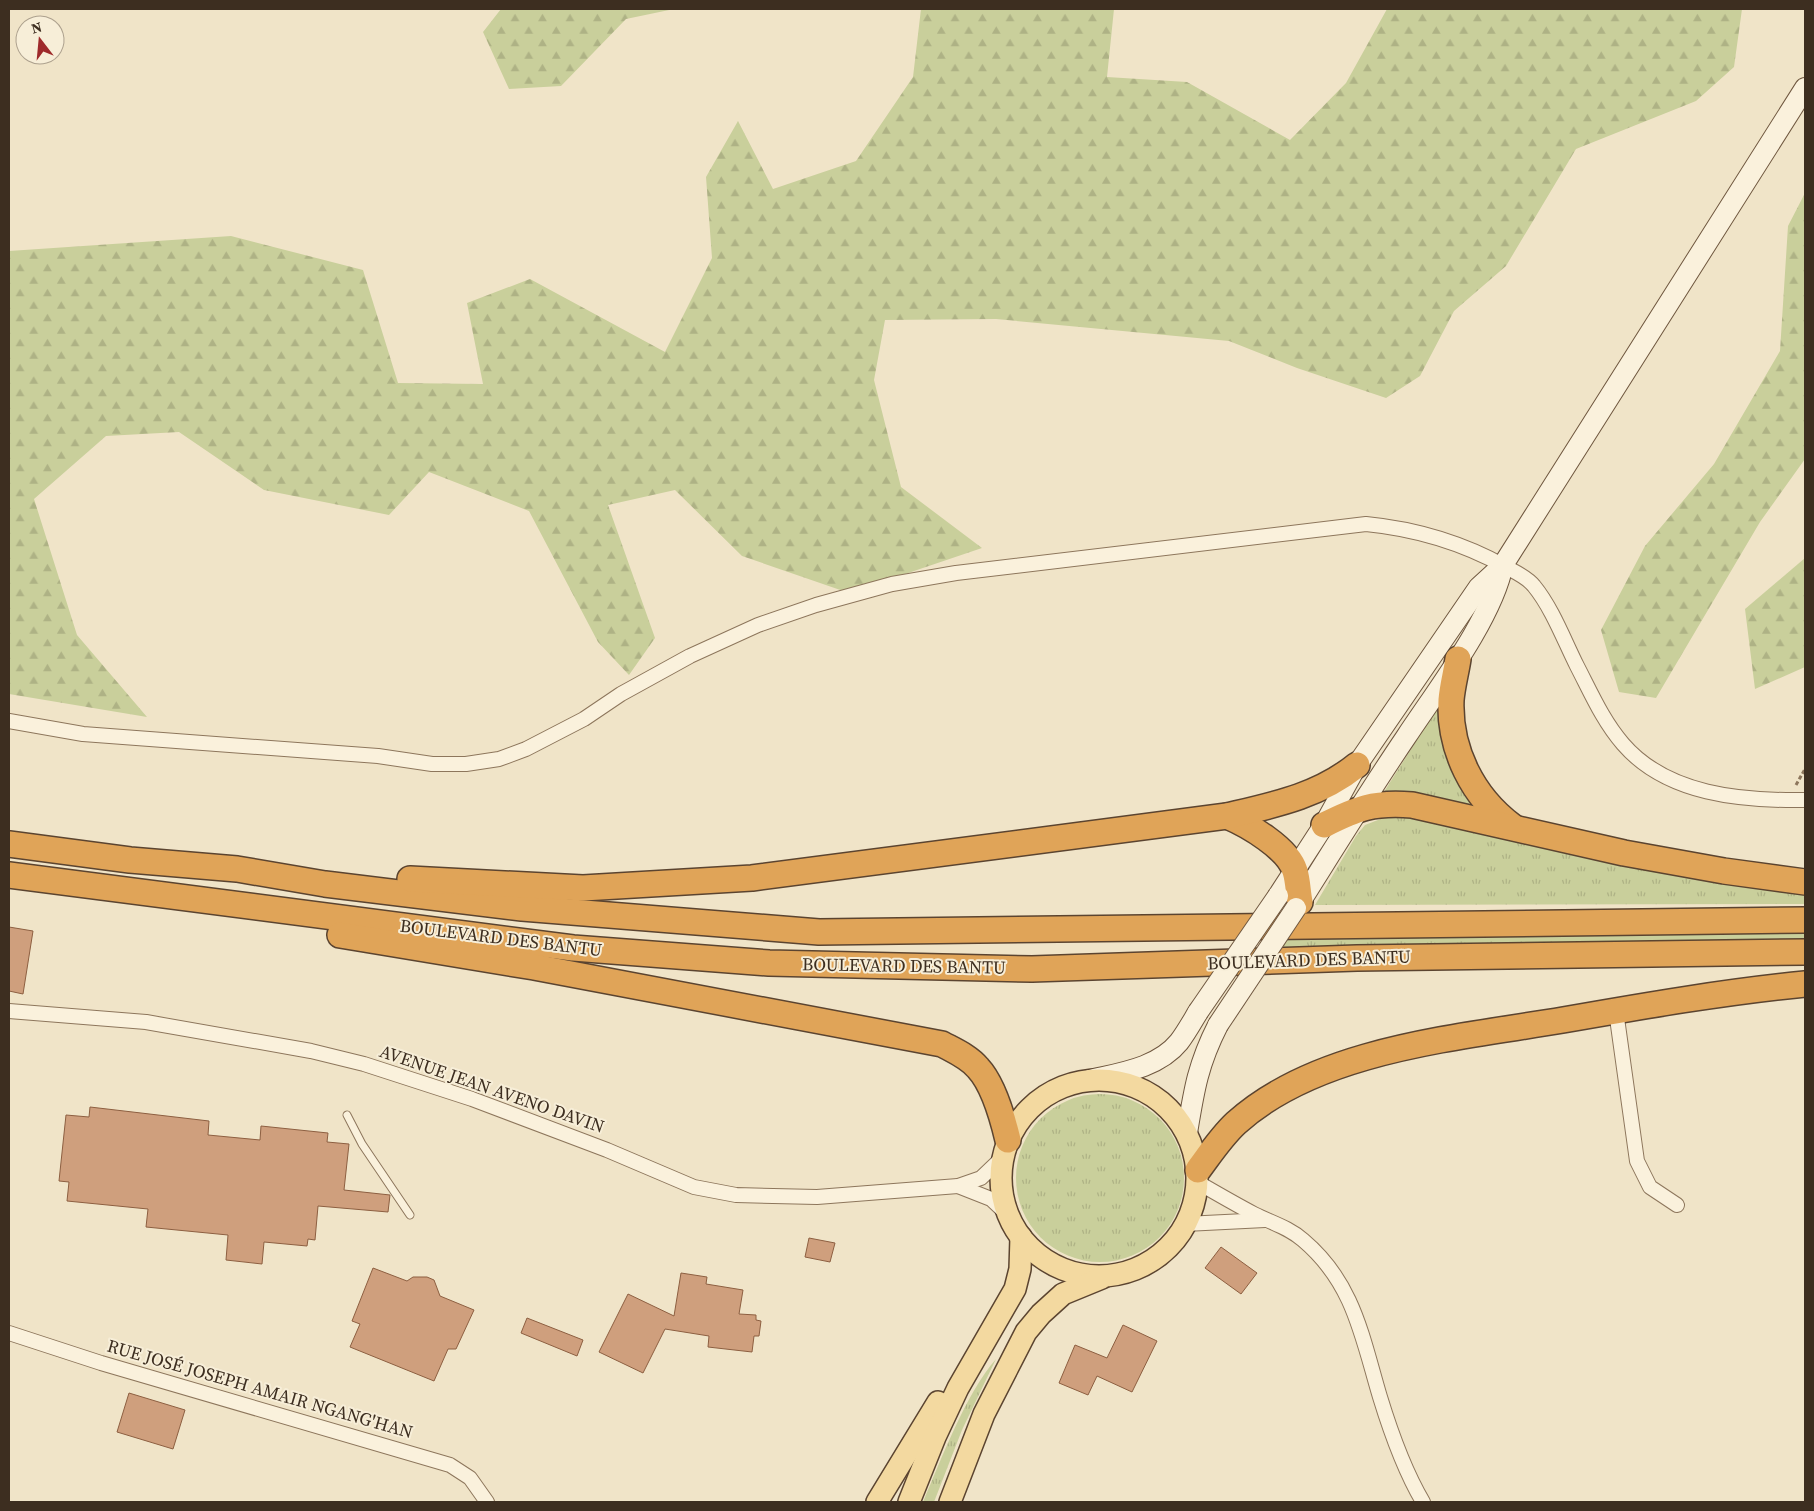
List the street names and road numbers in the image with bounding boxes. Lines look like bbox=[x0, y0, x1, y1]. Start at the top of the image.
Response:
street label: BOULEVARD DES BANTU bbox=[398, 913, 604, 962]
street label: BOULEVARD DES BANTU bbox=[1207, 943, 1411, 976]
street label: BOULEVARD DES BANTU bbox=[802, 951, 1006, 980]
street label: AVENUE JEAN AVENO DAVIN bbox=[376, 1038, 608, 1139]
street label: RUE JOSÉ JOSEPH AMAIR NGANG'HAN bbox=[104, 1333, 416, 1444]

